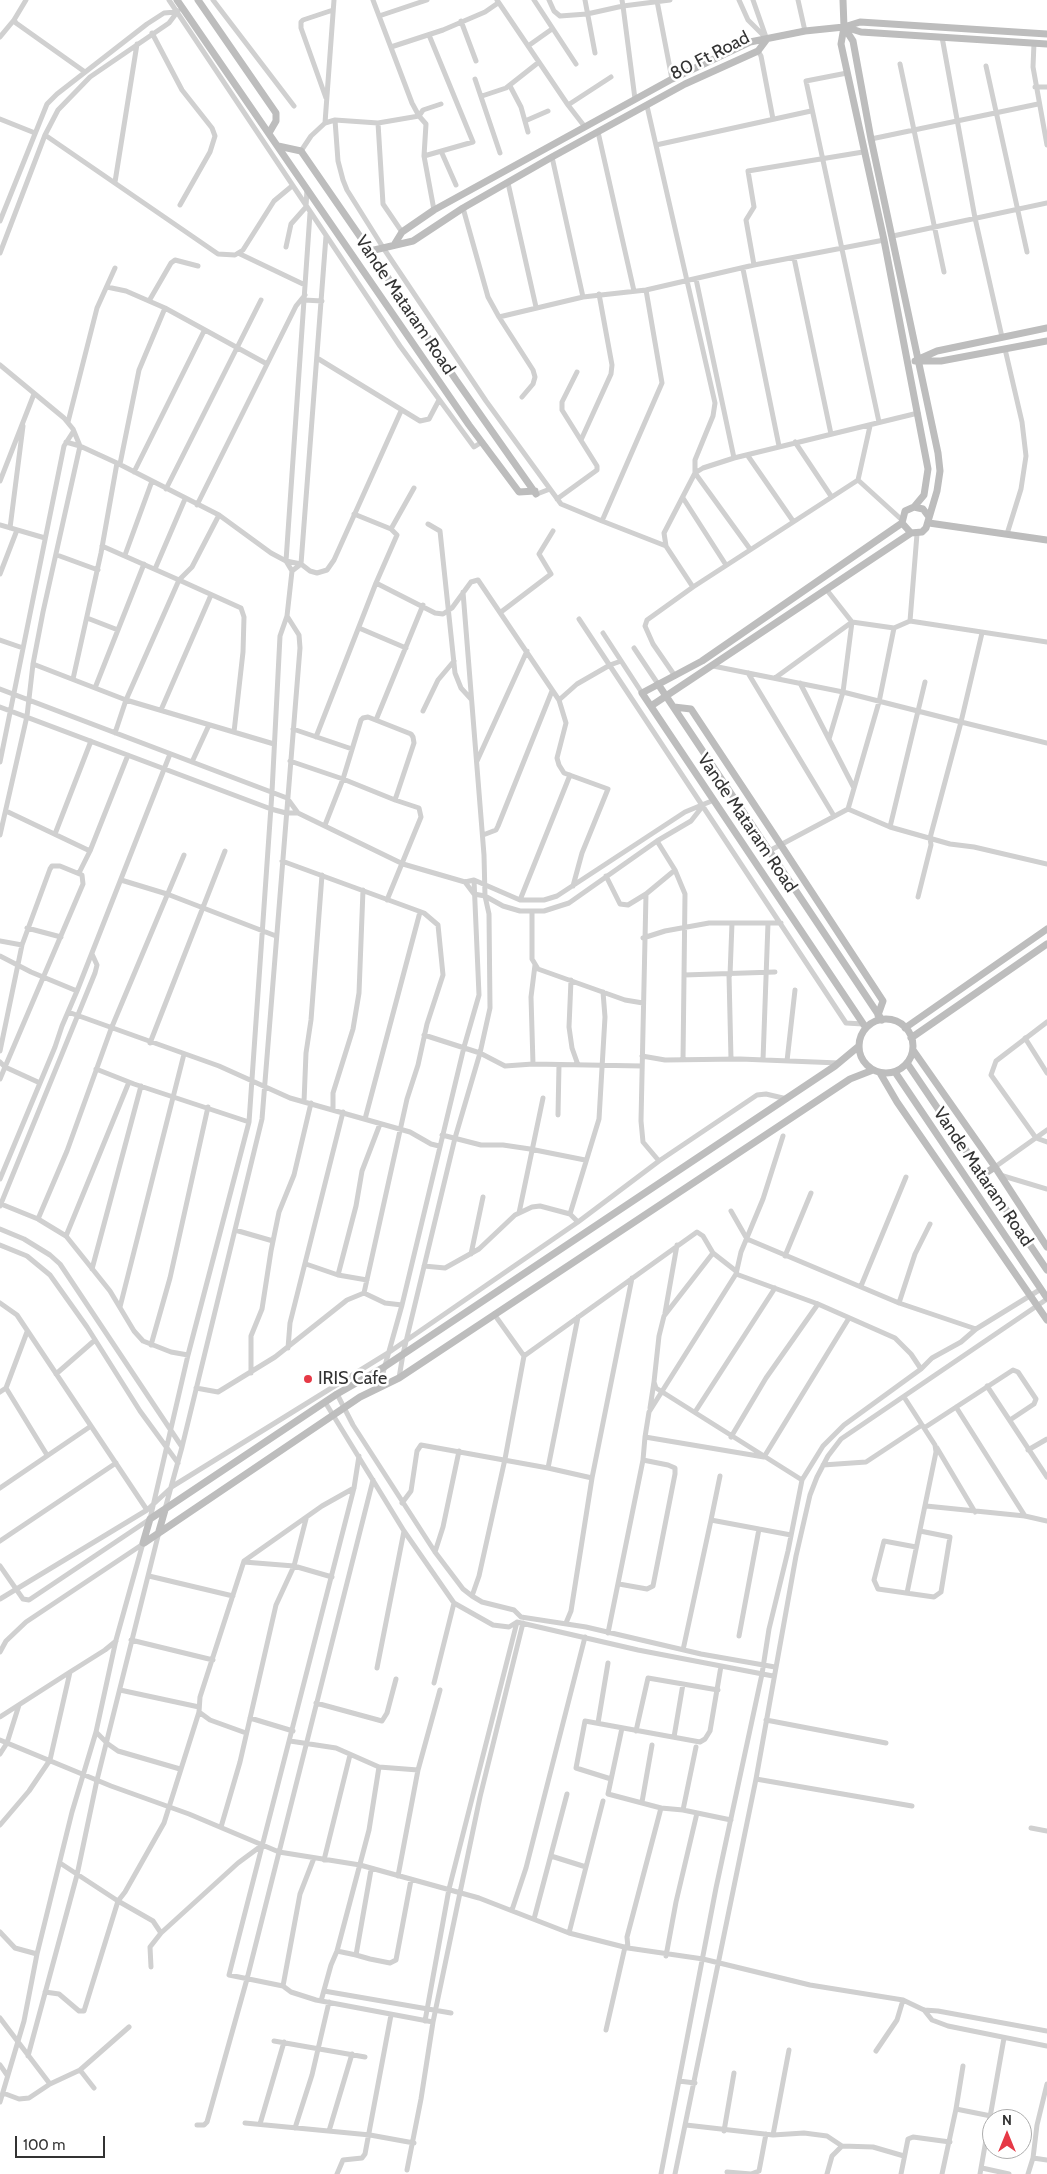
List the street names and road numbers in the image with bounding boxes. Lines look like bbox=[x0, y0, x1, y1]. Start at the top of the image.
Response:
street label: 80 Ft Road bbox=[667, 27, 753, 85]
street label: Vande Mataram Road bbox=[350, 231, 460, 379]
street label: Vande Mataram Road bbox=[692, 749, 802, 897]
street label: Vande Mataram Road bbox=[928, 1103, 1038, 1251]

